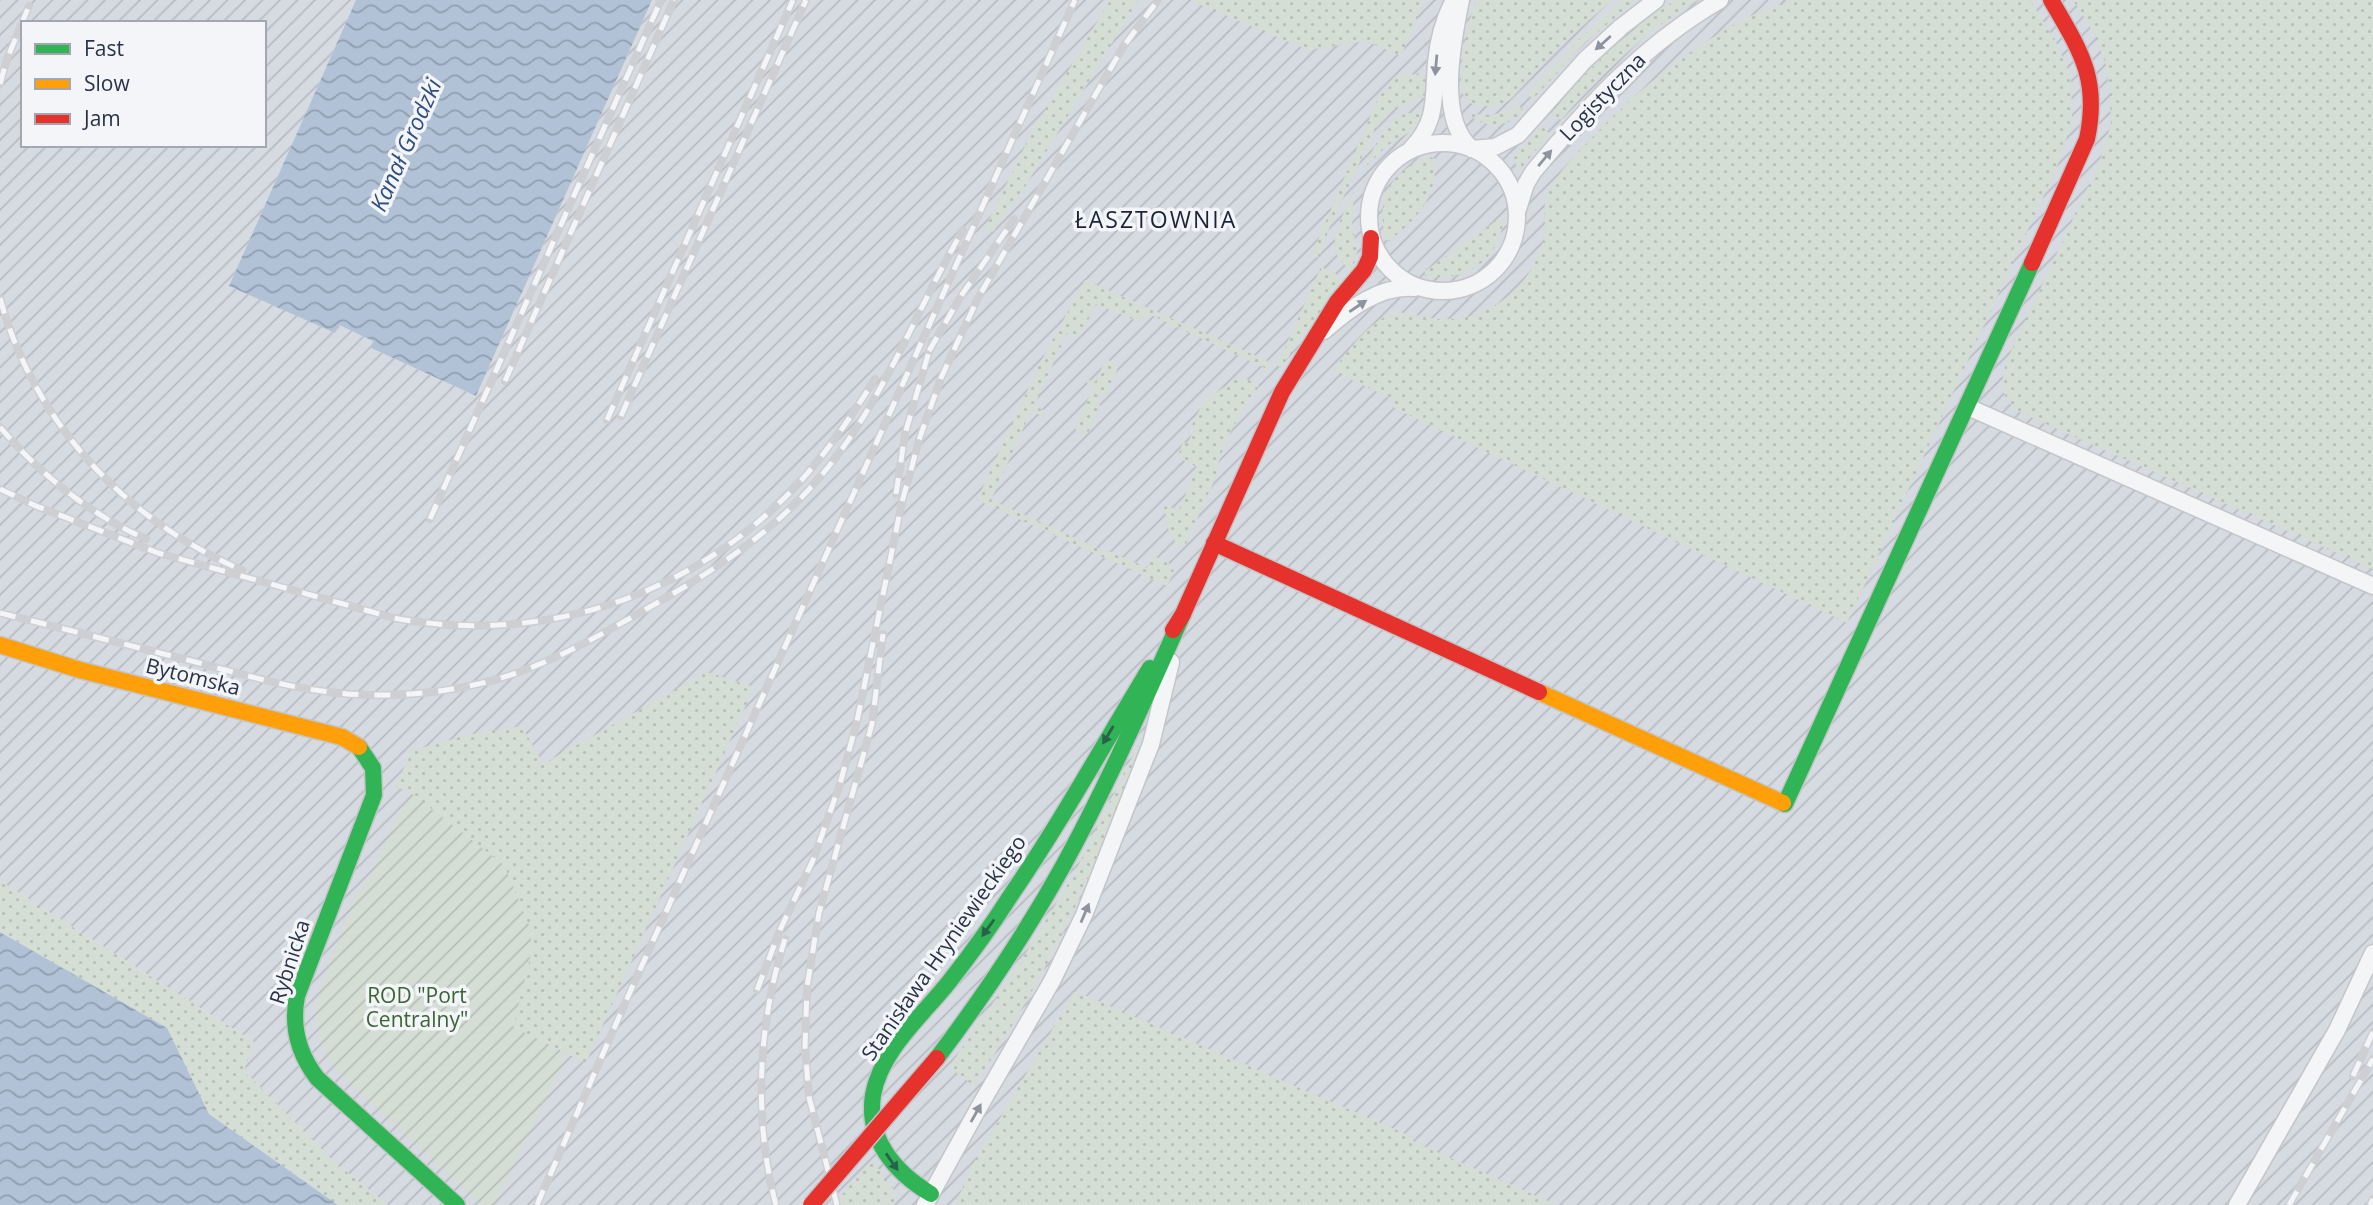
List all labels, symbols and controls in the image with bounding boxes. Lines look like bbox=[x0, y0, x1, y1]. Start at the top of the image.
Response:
legend bbox=[21, 21, 266, 147]
text: Fast bbox=[84, 34, 124, 62]
one-way arrow bbox=[1594, 35, 1612, 51]
street label: Logistyczna bbox=[1553, 46, 1652, 147]
one-way arrow bbox=[1430, 55, 1441, 77]
text: Slow bbox=[84, 69, 130, 97]
water label: Kanał Grodzki bbox=[362, 72, 449, 216]
text: Jam bbox=[82, 104, 121, 132]
one-way arrow bbox=[1537, 149, 1553, 167]
district label: ŁASZTOWNIA bbox=[1075, 203, 1237, 235]
one-way arrow bbox=[1349, 300, 1368, 313]
street label: Bytomska bbox=[143, 651, 243, 701]
one-way arrow bbox=[1102, 726, 1115, 745]
street label: Stanisława Hryniewieckiego bbox=[854, 829, 1032, 1066]
one-way arrow bbox=[1079, 903, 1091, 923]
street label: Rybnicka bbox=[262, 916, 316, 1008]
one-way arrow bbox=[982, 919, 996, 937]
park label: ROD "Port Centralny" bbox=[366, 981, 468, 1033]
one-way arrow bbox=[970, 1103, 982, 1122]
one-way arrow bbox=[885, 1153, 899, 1171]

